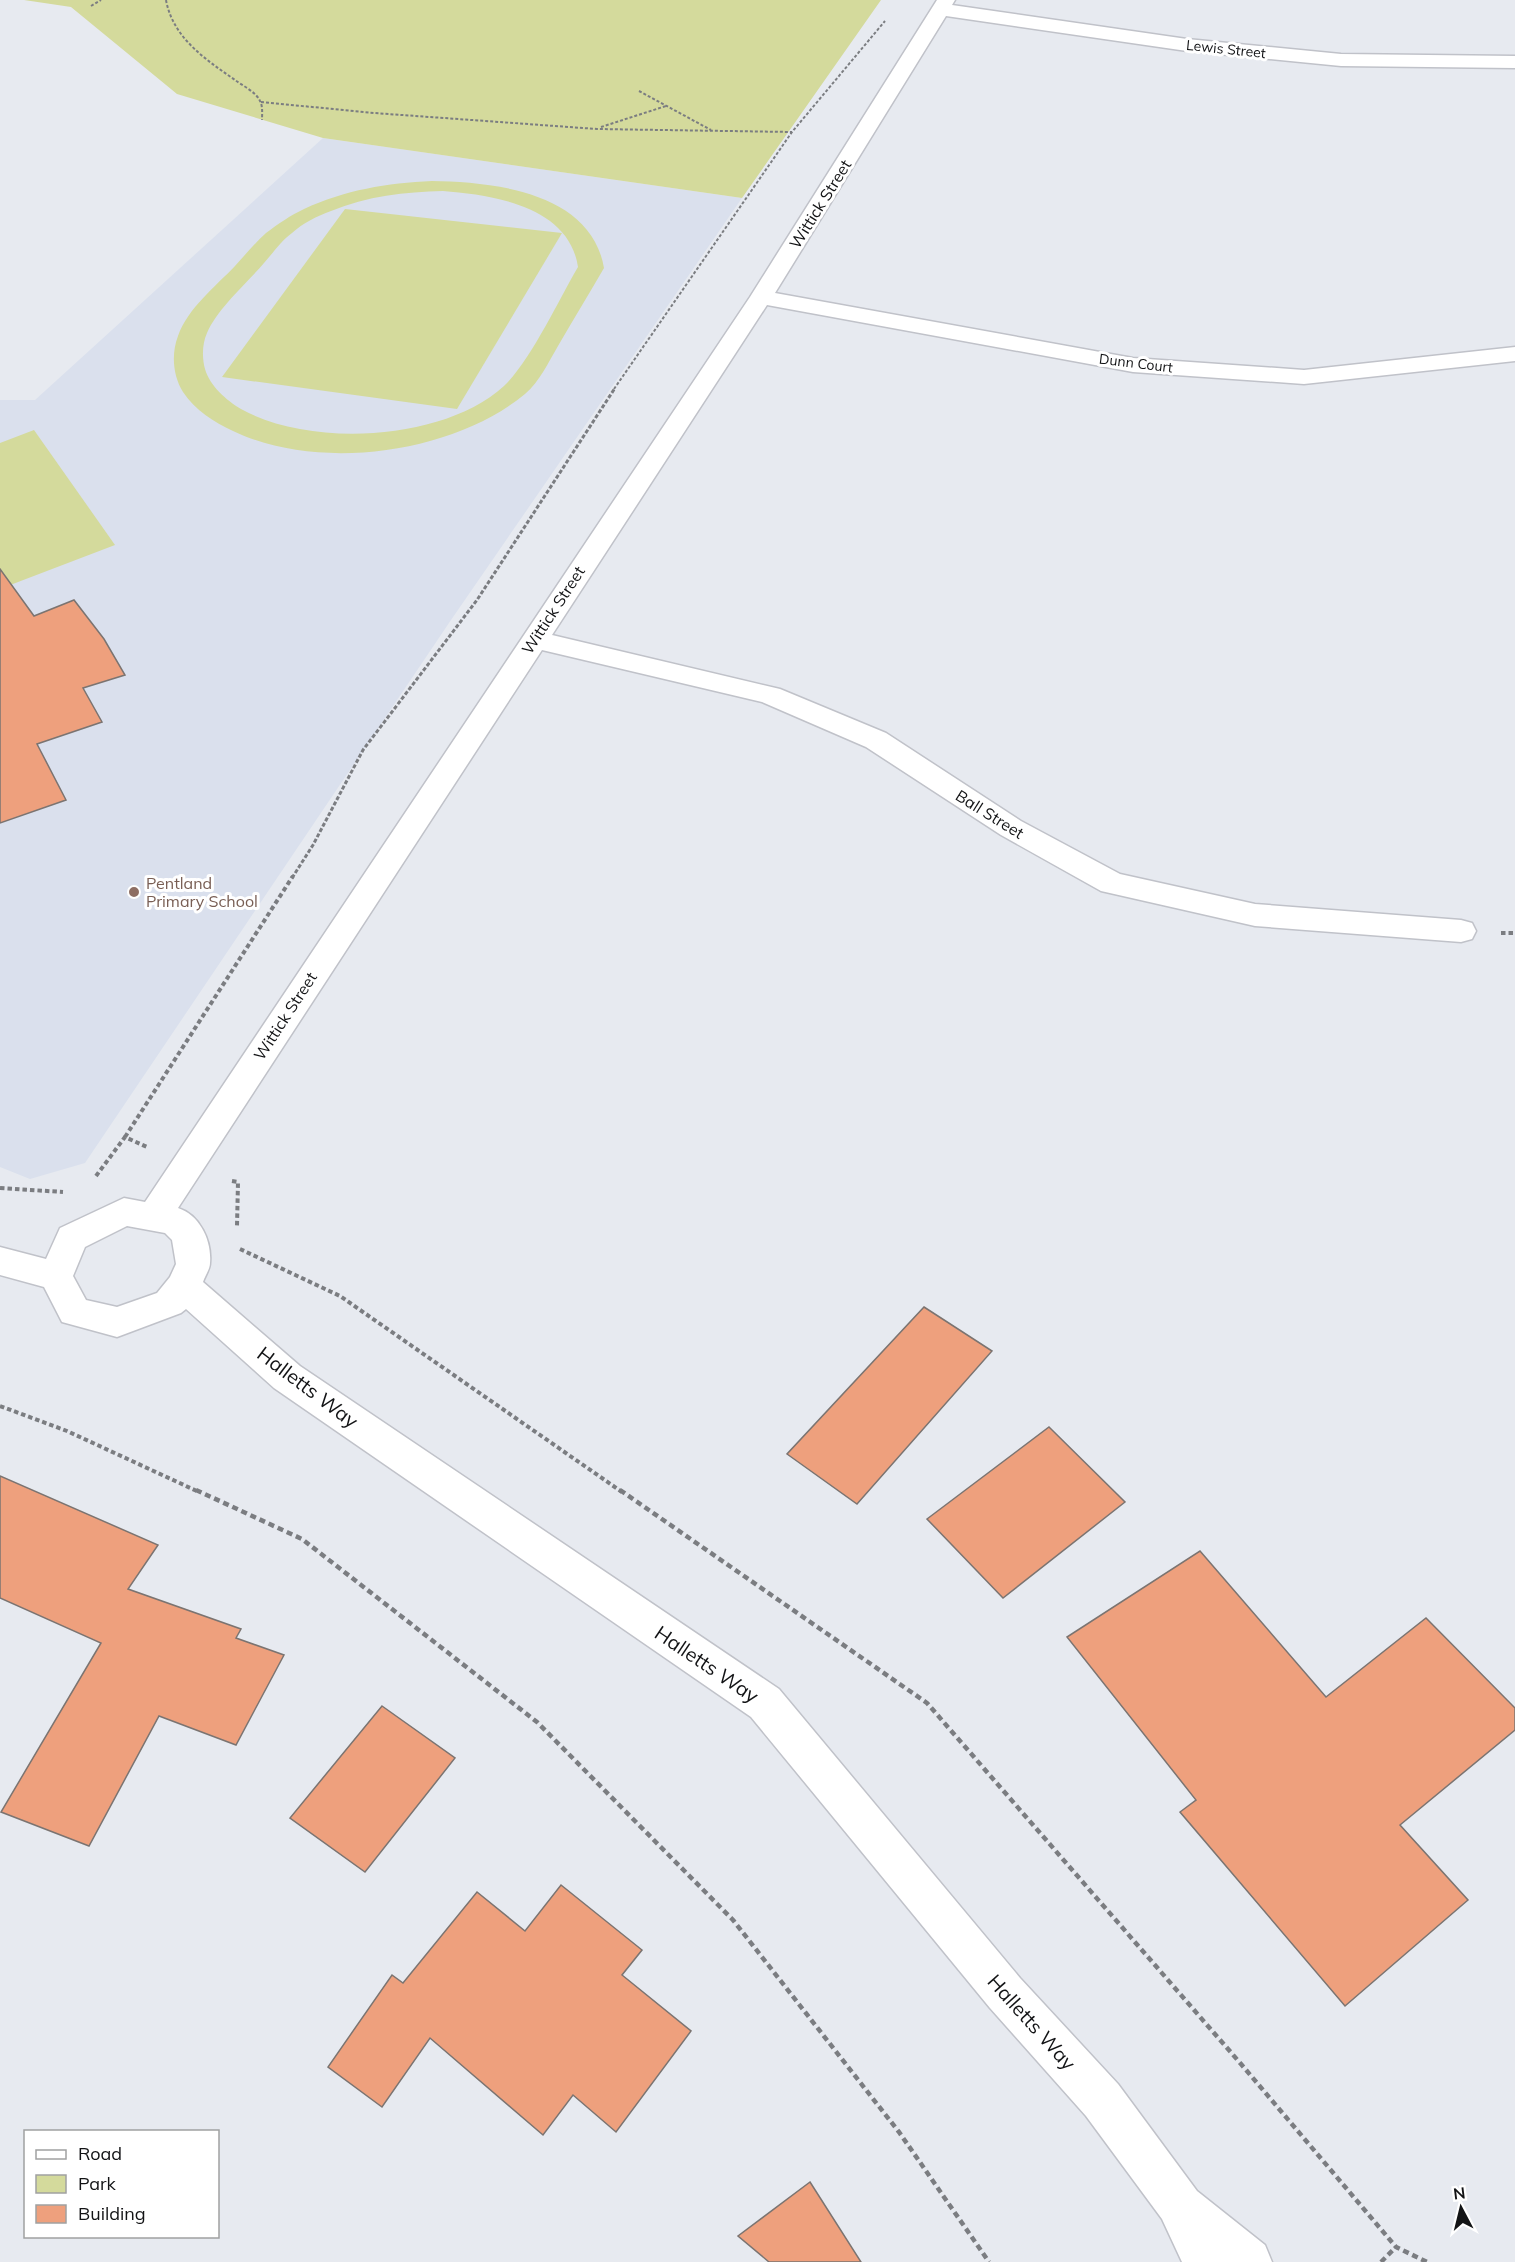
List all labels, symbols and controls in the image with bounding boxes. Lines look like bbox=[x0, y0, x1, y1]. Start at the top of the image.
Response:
street label: Lewis Street bbox=[1185, 36, 1267, 62]
street label: Wittick Street bbox=[785, 156, 855, 252]
street label: Dunn Court bbox=[1098, 350, 1174, 376]
street label: Wittick Street bbox=[517, 562, 589, 658]
street label: Ball Street bbox=[952, 785, 1028, 843]
place label: Pentland Primary School bbox=[146, 873, 258, 911]
marker: Pentland Primary School bbox=[127, 885, 141, 899]
street label: Wittick Street bbox=[249, 968, 321, 1064]
street label: Halletts Way bbox=[252, 1341, 364, 1433]
street label: Halletts Way bbox=[650, 1620, 764, 1708]
street label: Halletts Way bbox=[982, 1969, 1082, 2075]
legend bbox=[24, 2130, 219, 2238]
text: Road bbox=[78, 2142, 122, 2165]
text: Park bbox=[78, 2172, 117, 2195]
north arrow bbox=[1431, 2178, 1491, 2238]
text: N bbox=[1452, 2182, 1466, 2204]
text: Building bbox=[78, 2202, 146, 2225]

